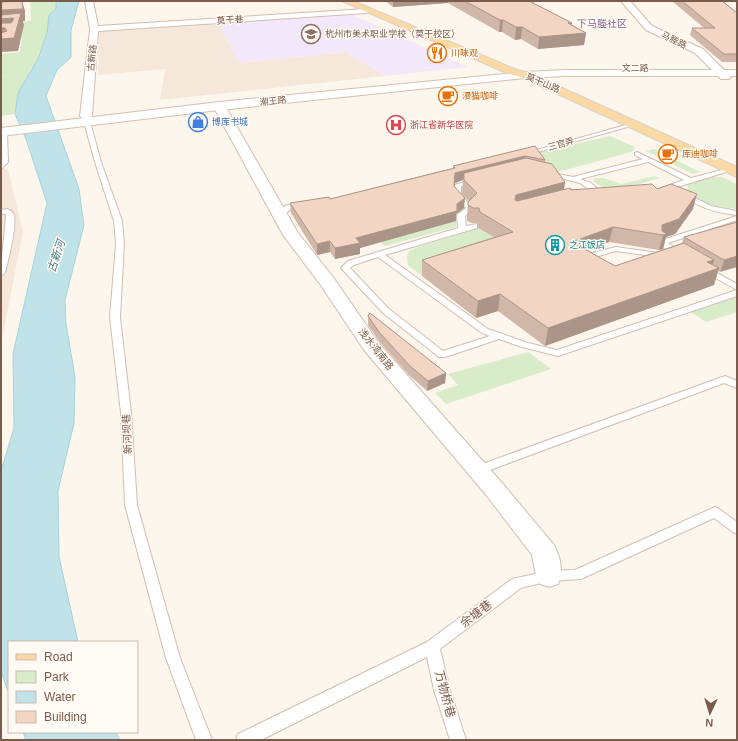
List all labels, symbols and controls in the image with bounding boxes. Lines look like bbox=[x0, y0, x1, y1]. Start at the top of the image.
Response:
street label: 莫干巷 bbox=[216, 14, 244, 26]
district label: 下马塍社区 bbox=[577, 18, 627, 29]
school or university icon: 杭州市美术职业学校（莫干校区） bbox=[300, 23, 322, 45]
place label: 杭州市美术职业学校（莫干校区） bbox=[325, 28, 460, 39]
street label: 马塍路 bbox=[660, 30, 688, 50]
restaurant icon: 川味观 bbox=[426, 42, 448, 64]
street label: 古新路 bbox=[86, 44, 98, 72]
place label: 川味观 bbox=[451, 48, 478, 58]
street label: 文二路 bbox=[621, 63, 649, 73]
street label: 莫干山路 bbox=[524, 71, 562, 95]
cafe icon: 漫猫咖啡 bbox=[437, 85, 459, 107]
place label: 漫猫咖啡 bbox=[462, 91, 498, 101]
street label: 潮王路 bbox=[259, 95, 287, 107]
shop icon: 博库书城 bbox=[187, 111, 209, 133]
hospital icon: 浙江省新华医院 bbox=[385, 114, 407, 136]
place label: 博库书城 bbox=[212, 117, 248, 127]
place label: 浙江省新华医院 bbox=[410, 119, 473, 130]
street label: 三官弄 bbox=[547, 136, 575, 152]
cafe icon: 库迪咖啡 bbox=[657, 143, 679, 165]
place label: 库迪咖啡 bbox=[682, 149, 718, 159]
building icon: 之江饭店 bbox=[544, 234, 566, 256]
water label: 古新河 bbox=[45, 237, 68, 274]
place label: 之江饭店 bbox=[569, 240, 605, 250]
street label: 浅水湾南路 bbox=[356, 326, 396, 372]
street label: 新河坝巷 bbox=[120, 414, 134, 454]
street label: 余塘巷 bbox=[457, 598, 495, 630]
legend bbox=[8, 641, 138, 733]
text: Road bbox=[44, 650, 73, 664]
street label: 万物桥巷 bbox=[432, 669, 458, 719]
text: Park bbox=[44, 670, 70, 684]
text: Water bbox=[44, 690, 76, 704]
north arrow bbox=[690, 693, 730, 733]
text: Building bbox=[44, 710, 87, 724]
text: N bbox=[705, 717, 714, 729]

